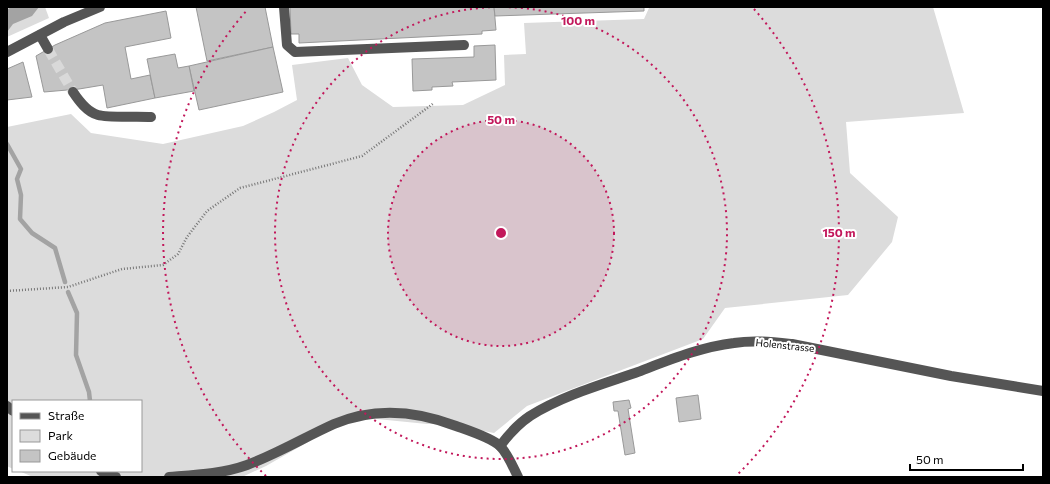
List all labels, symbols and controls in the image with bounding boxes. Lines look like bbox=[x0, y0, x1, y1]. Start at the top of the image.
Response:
text: 100 m bbox=[561, 13, 595, 27]
text: 50 m bbox=[487, 112, 515, 126]
text: 150 m bbox=[822, 225, 856, 239]
centre of rings bbox=[494, 226, 508, 240]
street label: Holenstrasse bbox=[755, 336, 815, 354]
legend bbox=[12, 400, 142, 472]
text: Straße bbox=[48, 408, 84, 422]
text: Park bbox=[48, 428, 74, 442]
scale bar bbox=[910, 446, 1023, 472]
text: Gebäude bbox=[48, 448, 96, 462]
text: 50 m bbox=[916, 452, 944, 466]

